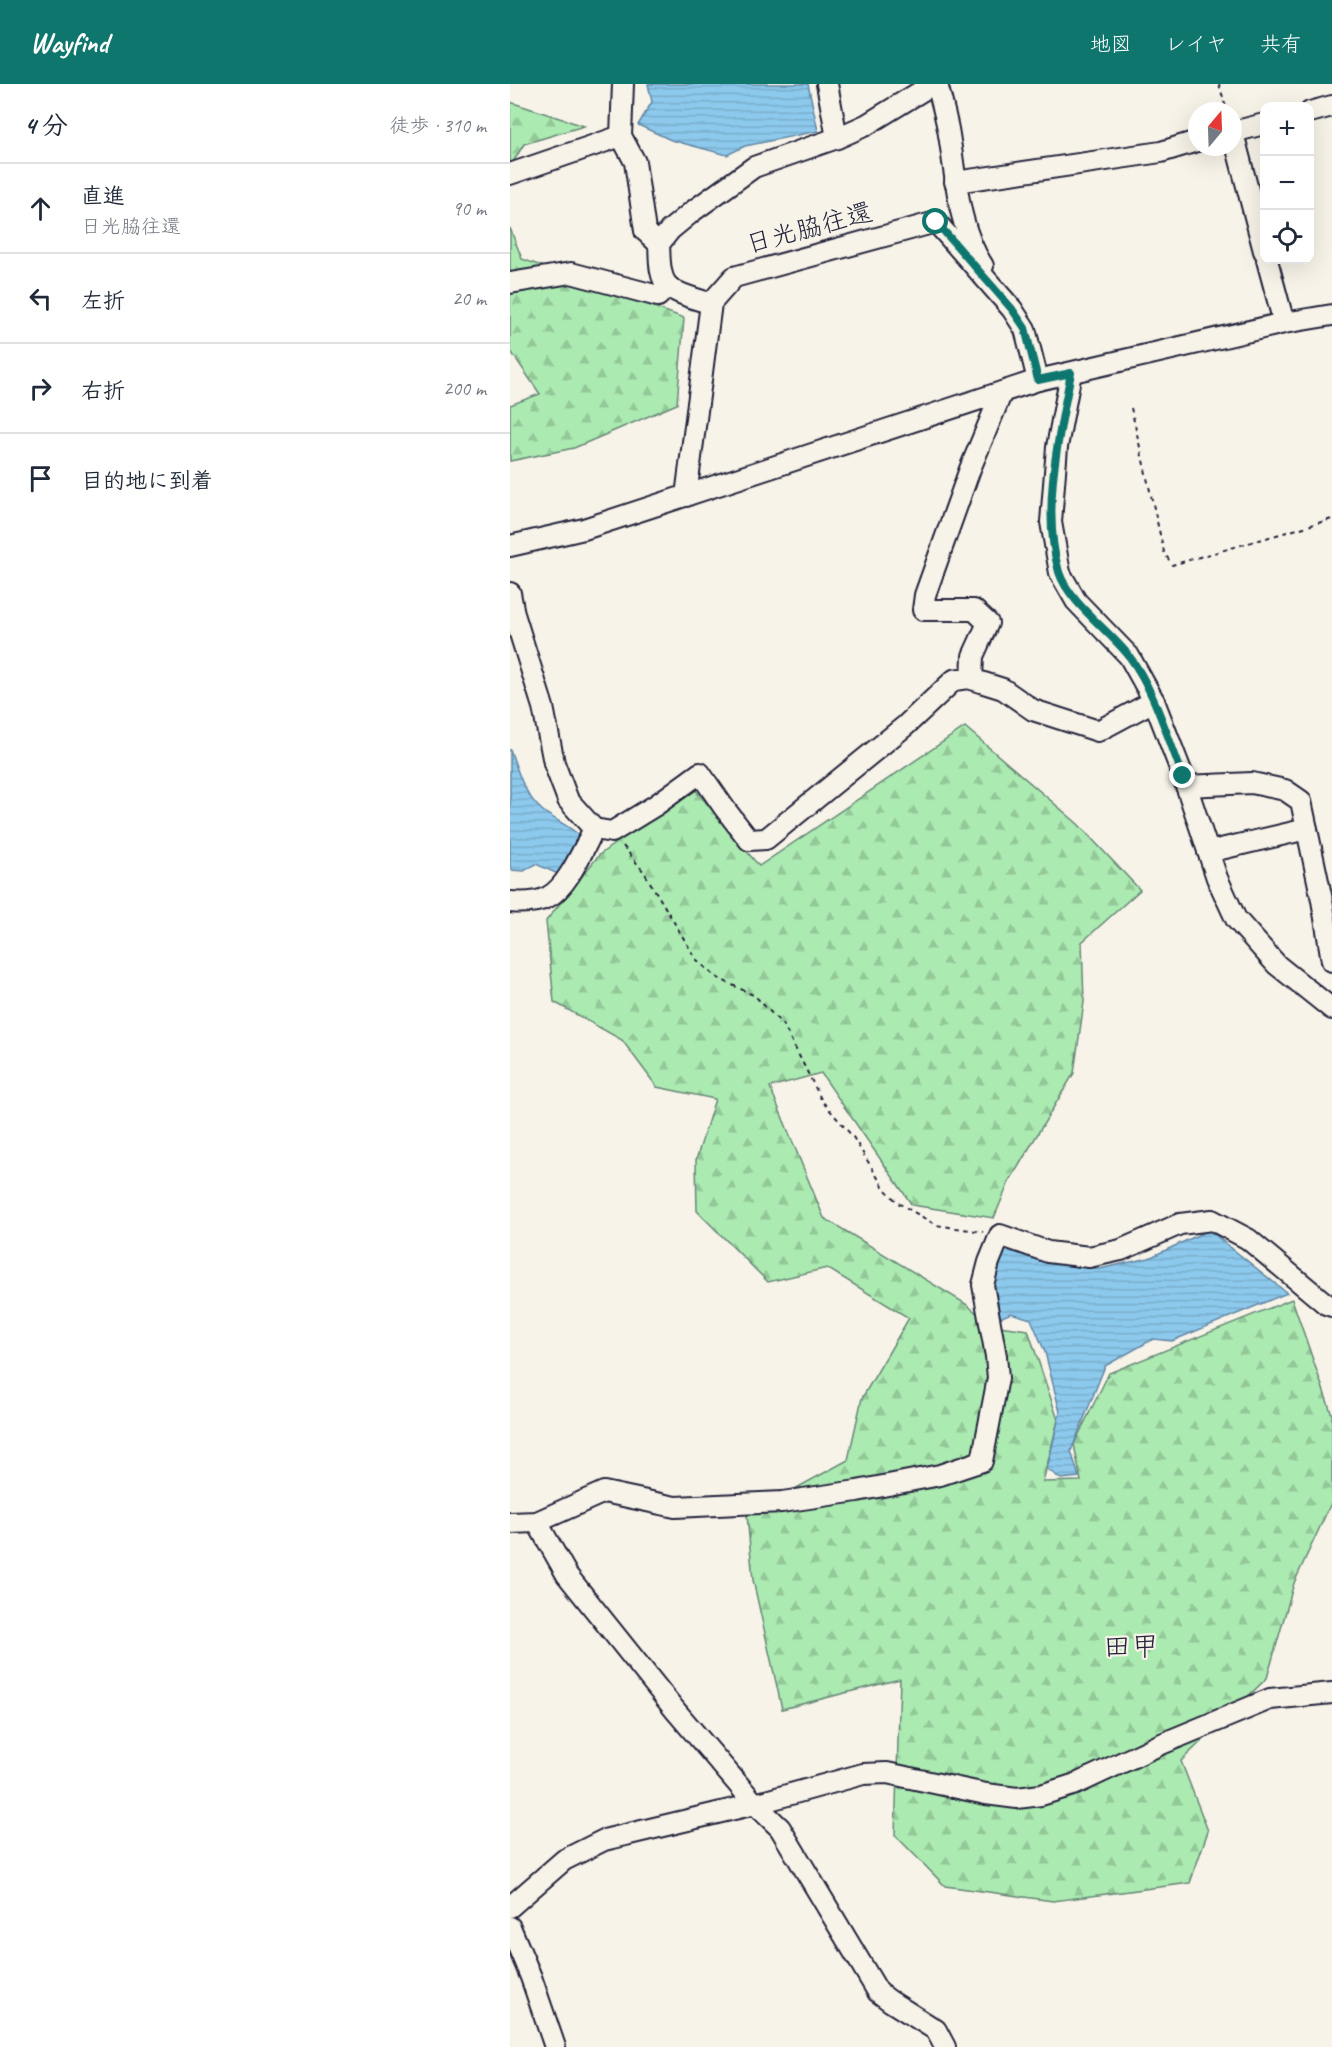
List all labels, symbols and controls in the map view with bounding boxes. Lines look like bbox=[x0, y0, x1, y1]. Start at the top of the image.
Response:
text: Wayfind bbox=[30, 25, 109, 60]
text: 地図 bbox=[1090, 31, 1132, 57]
text: レイヤ bbox=[1165, 31, 1227, 57]
text: 共有 bbox=[1260, 31, 1302, 57]
north arrow bbox=[1188, 102, 1242, 156]
map controls bbox=[1260, 102, 1314, 264]
button: + bbox=[1260, 102, 1314, 156]
text: 4 分 bbox=[24, 109, 68, 142]
text: 徒歩 · 310 m bbox=[390, 113, 486, 138]
button: − bbox=[1260, 156, 1314, 210]
text: 直進 bbox=[81, 182, 125, 210]
icon: ahead bbox=[24, 192, 57, 225]
street label: 日光脇往還 bbox=[742, 195, 876, 261]
text: 90 m bbox=[452, 196, 486, 221]
route start bbox=[922, 208, 948, 234]
button: locate bbox=[1260, 210, 1314, 264]
text: 日光脇往還 bbox=[81, 214, 181, 239]
icon: left bbox=[24, 282, 57, 315]
text: 20 m bbox=[452, 286, 486, 311]
text: 左折 bbox=[81, 287, 125, 315]
icon: right bbox=[24, 372, 57, 405]
text: 200 m bbox=[443, 376, 486, 401]
text: 右折 bbox=[81, 377, 125, 405]
icon: arrive bbox=[24, 462, 57, 495]
text: 目的地に到着 bbox=[81, 467, 213, 495]
route end bbox=[1169, 762, 1195, 788]
district label: 田甲 bbox=[1103, 1629, 1159, 1664]

